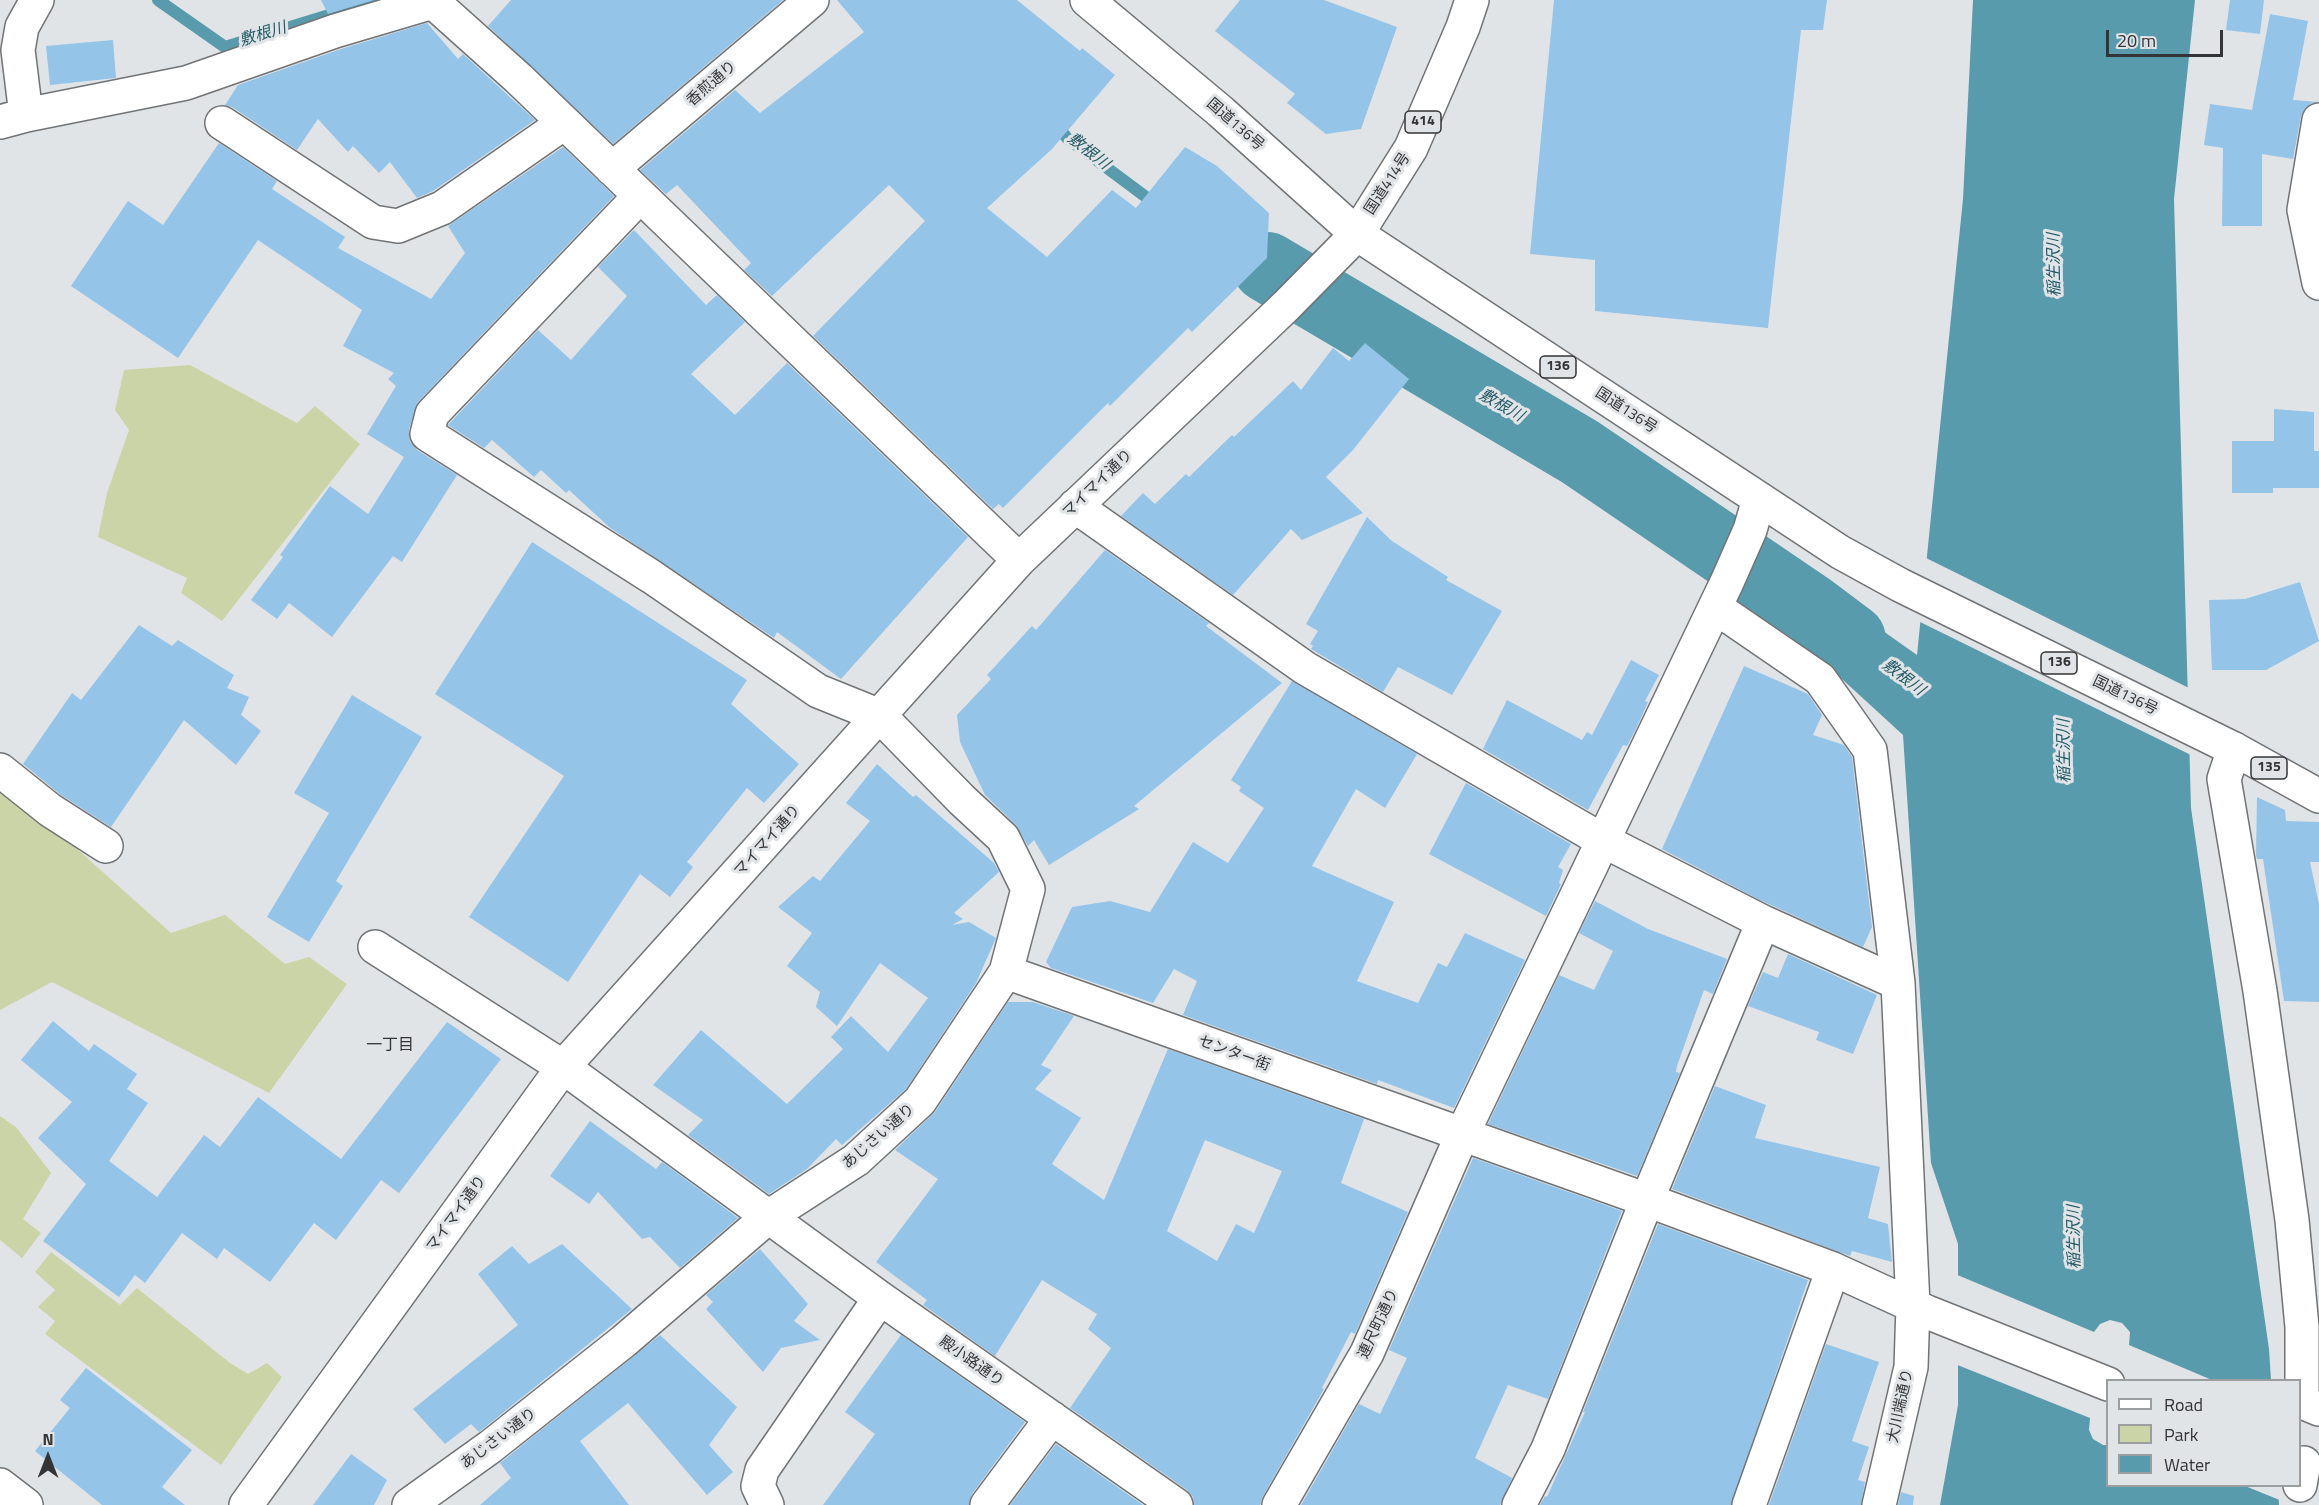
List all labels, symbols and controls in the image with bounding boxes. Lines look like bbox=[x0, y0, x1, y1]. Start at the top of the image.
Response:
scale bar bbox=[2109, 18, 2226, 56]
water label: 敷根川 bbox=[237, 19, 289, 51]
text: 20 m bbox=[2117, 27, 2156, 54]
street label: 香煎通り bbox=[683, 58, 741, 110]
street label: 国道136号 bbox=[1203, 95, 1267, 155]
road number: 414 bbox=[1405, 111, 1441, 133]
water label: 敷根川 bbox=[1063, 130, 1113, 174]
street label: 国道414号 bbox=[1361, 150, 1415, 218]
water label: 稲生沢川 bbox=[2045, 233, 2065, 297]
road number: 136 bbox=[1540, 356, 1576, 378]
street label: 国道136号 bbox=[1592, 384, 1660, 438]
water label: 敷根川 bbox=[1475, 386, 1527, 426]
street label: マイマイ通り bbox=[1059, 446, 1137, 522]
road number: 136 bbox=[2041, 652, 2077, 674]
water label: 敷根川 bbox=[1878, 656, 1928, 700]
street label: 国道136号 bbox=[2090, 673, 2160, 719]
water label: 稲生沢川 bbox=[2055, 719, 2075, 783]
road number: 135 bbox=[2251, 757, 2287, 779]
street label: マイマイ通り bbox=[731, 802, 805, 880]
street label: センター街 bbox=[1196, 1033, 1272, 1075]
district label: 一丁目 bbox=[366, 1036, 414, 1056]
street label: あじさい通り bbox=[839, 1101, 919, 1173]
street label: マイマイ通り bbox=[423, 1172, 491, 1256]
water label: 稲生沢川 bbox=[2065, 1205, 2085, 1269]
street label: 連尺町通り bbox=[1355, 1286, 1403, 1362]
street label: 殿小路通り bbox=[935, 1333, 1007, 1391]
street label: 大川端通り bbox=[1884, 1367, 1918, 1445]
legend bbox=[2106, 1379, 2301, 1487]
text: Road bbox=[2164, 1391, 2203, 1418]
street label: あじさい通り bbox=[458, 1405, 540, 1473]
text: Park bbox=[2164, 1421, 2198, 1448]
north arrow bbox=[18, 1427, 78, 1487]
text: N bbox=[42, 1427, 54, 1451]
text: Water bbox=[2164, 1451, 2210, 1478]

